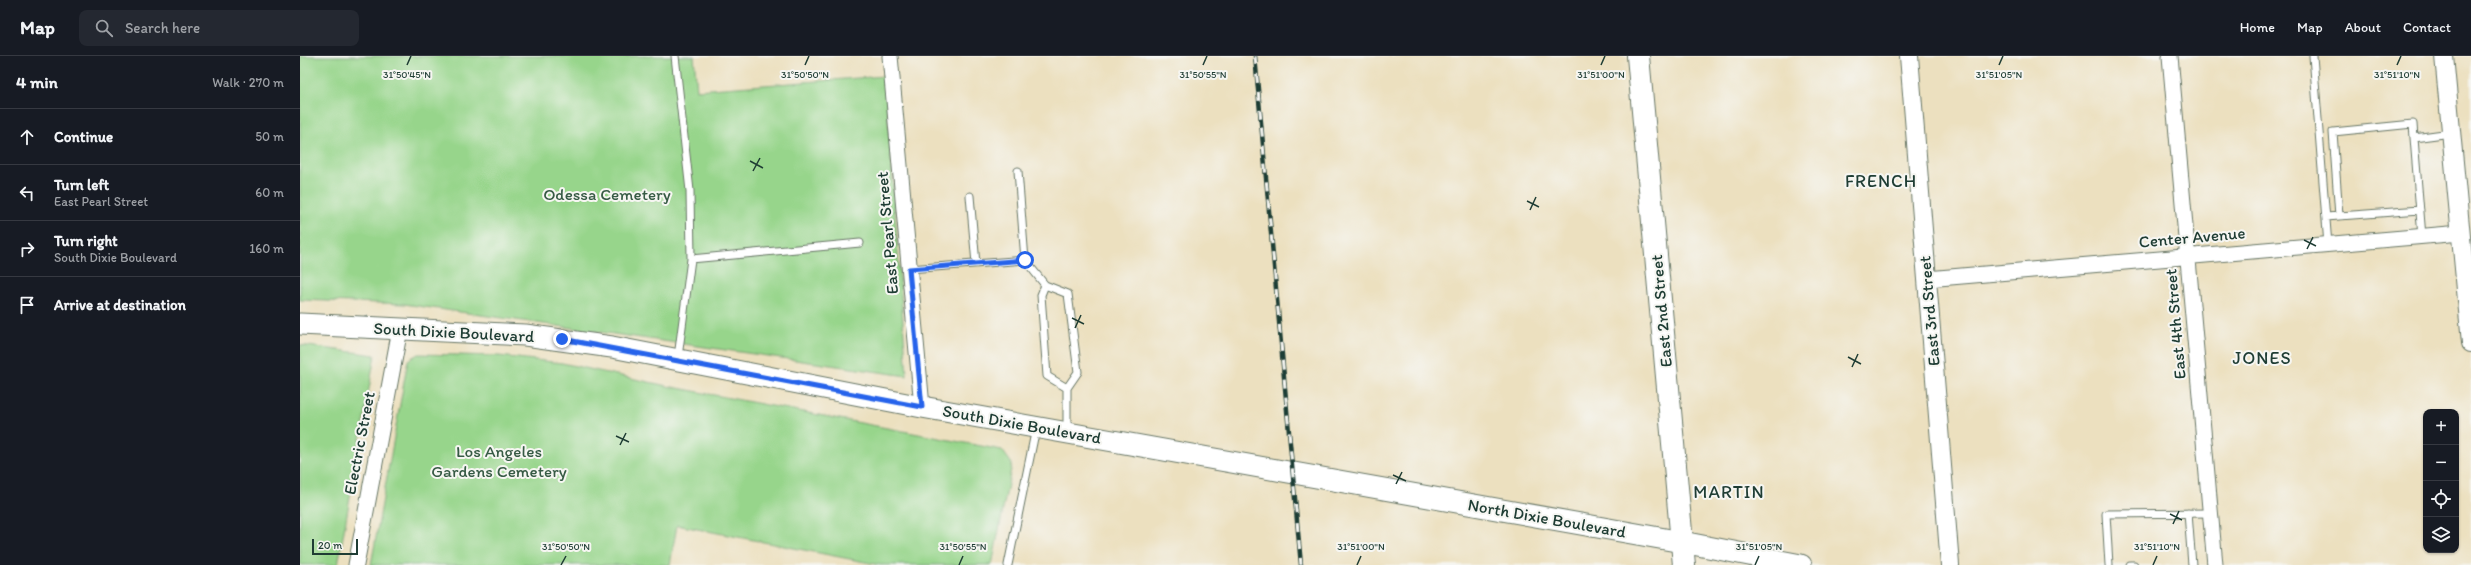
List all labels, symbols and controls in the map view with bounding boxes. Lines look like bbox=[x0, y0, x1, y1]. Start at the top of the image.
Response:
search box bbox=[79, 10, 359, 46]
text: Map bbox=[20, 16, 55, 39]
icon: search bbox=[93, 17, 115, 39]
text: Search here bbox=[125, 19, 200, 37]
text: Home bbox=[2240, 19, 2275, 36]
text: Map bbox=[2297, 19, 2323, 36]
text: About bbox=[2345, 19, 2381, 36]
text: Contact bbox=[2403, 19, 2451, 36]
text: 31°50'45"N bbox=[383, 68, 431, 81]
text: 31°50'50"N bbox=[781, 68, 829, 81]
text: 31°50'55"N bbox=[1179, 68, 1227, 81]
text: 31°51'00"N bbox=[1577, 68, 1625, 81]
text: 31°51'05"N bbox=[1976, 68, 2023, 81]
text: 31°51'10"N bbox=[2374, 68, 2420, 81]
text: 4 min bbox=[16, 72, 58, 92]
text: Walk · 270 m bbox=[212, 75, 284, 90]
icon: ahead bbox=[16, 126, 38, 148]
text: Continue bbox=[54, 128, 113, 146]
text: 50 m bbox=[255, 129, 284, 144]
district label: FRENCH bbox=[1845, 170, 1917, 192]
street label: East Pearl Street bbox=[872, 171, 902, 295]
text: Turn left bbox=[54, 176, 109, 194]
icon: left bbox=[16, 182, 38, 204]
park label: Odessa Cemetery bbox=[543, 184, 671, 204]
text: 60 m bbox=[255, 185, 284, 200]
text: East Pearl Street bbox=[54, 194, 148, 209]
street label: Center Avenue bbox=[2138, 222, 2246, 252]
text: Turn right bbox=[54, 232, 118, 250]
icon: right bbox=[16, 238, 38, 260]
text: 160 m bbox=[249, 241, 284, 256]
text: South Dixie Boulevard bbox=[54, 250, 177, 265]
route start bbox=[1016, 251, 1034, 269]
street label: East 2nd Street bbox=[1646, 254, 1676, 368]
street label: East 3rd Street bbox=[1914, 255, 1944, 367]
street label: East 4th Street bbox=[2160, 268, 2190, 380]
icon: arrive bbox=[16, 294, 38, 316]
text: Arrive at destination bbox=[54, 296, 186, 314]
street label: South Dixie Boulevard bbox=[373, 318, 536, 346]
route end bbox=[553, 330, 571, 348]
district label: JONES bbox=[2232, 347, 2292, 369]
street label: Electric Street bbox=[339, 389, 379, 496]
street label: South Dixie Boulevard bbox=[941, 400, 1104, 448]
map controls bbox=[2423, 409, 2459, 553]
button: + bbox=[2423, 409, 2459, 445]
park label: Los Angeles Gardens Cemetery bbox=[431, 441, 567, 481]
button: − bbox=[2423, 445, 2459, 481]
district label: MARTIN bbox=[1693, 481, 1765, 503]
button: locate bbox=[2423, 481, 2459, 517]
street label: North Dixie Boulevard bbox=[1466, 494, 1628, 542]
button: layers bbox=[2423, 517, 2459, 553]
scale bar bbox=[312, 537, 358, 556]
text: 20 m bbox=[318, 539, 342, 552]
text: 31°50'50"N bbox=[542, 540, 590, 553]
text: 31°50'55"N bbox=[939, 540, 987, 553]
text: 31°51'00"N bbox=[1337, 540, 1385, 553]
text: 31°51'05"N bbox=[1736, 540, 1783, 553]
text: 31°51'10"N bbox=[2134, 540, 2180, 553]

